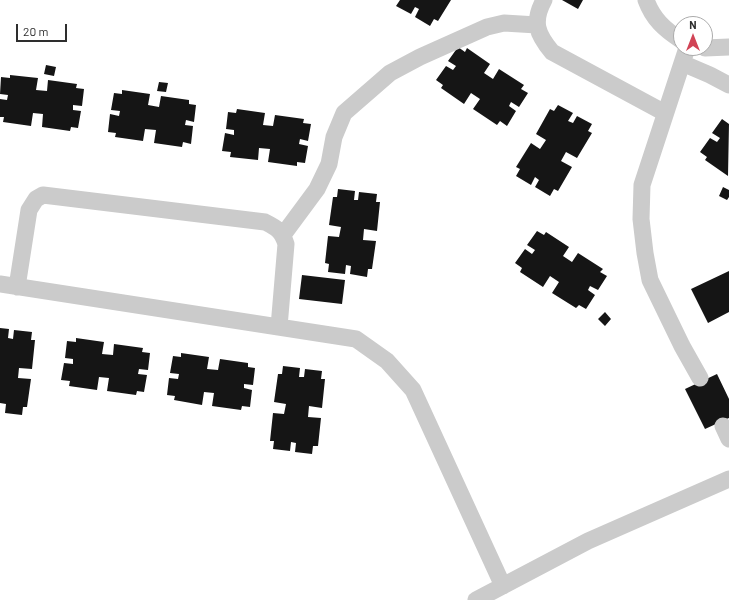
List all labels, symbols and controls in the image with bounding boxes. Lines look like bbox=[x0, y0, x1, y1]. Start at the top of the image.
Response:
scale bar bbox=[18, 16, 69, 42]
north arrow bbox=[673, 16, 713, 56]
text: N bbox=[689, 18, 697, 31]
text: 20 m bbox=[23, 24, 49, 38]

